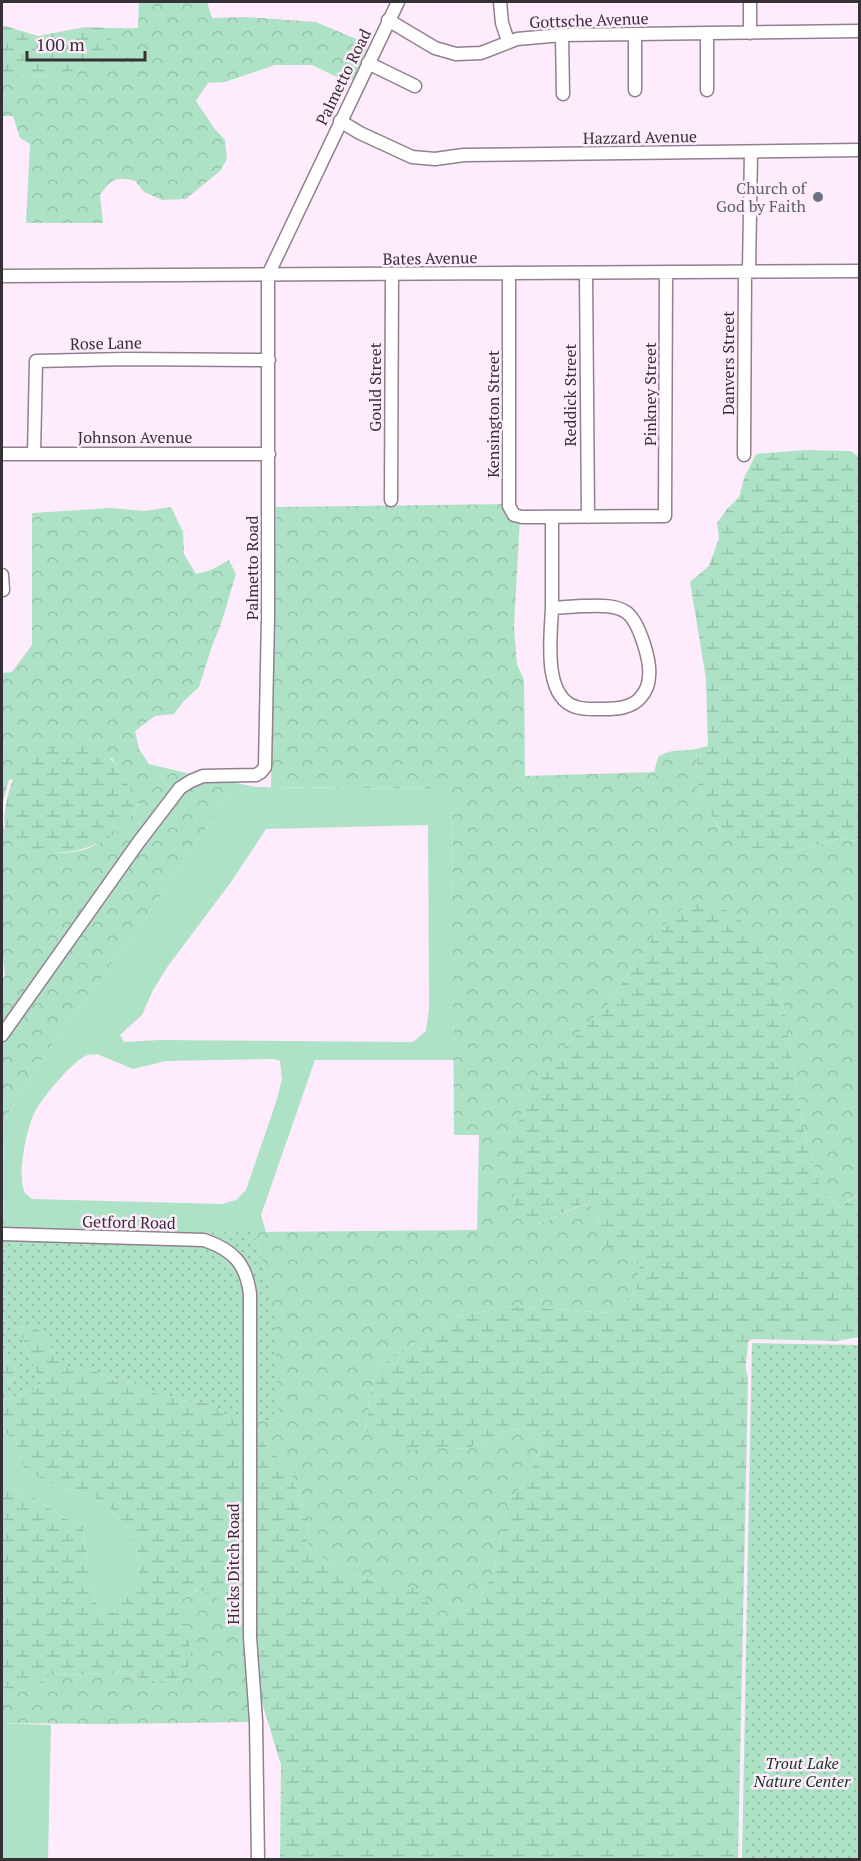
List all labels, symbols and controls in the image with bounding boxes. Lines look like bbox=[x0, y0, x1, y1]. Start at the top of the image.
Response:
street label: Gottsche Avenue bbox=[529, 7, 649, 33]
scale bar bbox=[27, 24, 146, 62]
street label: Palmetto Road bbox=[310, 25, 376, 129]
text: 100 m bbox=[36, 32, 85, 56]
street label: Hazzard Avenue bbox=[583, 125, 697, 149]
place label: Church of God by Faith bbox=[716, 177, 808, 217]
marker: Church of God by Faith bbox=[811, 190, 825, 204]
street label: Bates Avenue bbox=[382, 246, 478, 270]
street label: Danvers Street bbox=[717, 311, 739, 415]
street label: Rose Lane bbox=[70, 331, 142, 355]
street label: Gould Street bbox=[364, 342, 386, 432]
street label: Pinkney Street bbox=[639, 342, 661, 446]
street label: Reddick Street bbox=[559, 344, 581, 446]
street label: Kensington Street bbox=[482, 350, 504, 478]
street label: Johnson Avenue bbox=[78, 426, 192, 448]
street label: Palmetto Road bbox=[241, 516, 263, 620]
street label: Getford Road bbox=[82, 1210, 176, 1234]
street label: Hicks Ditch Road bbox=[222, 1503, 244, 1625]
park label: Trout Lake Nature Center bbox=[753, 1752, 851, 1792]

